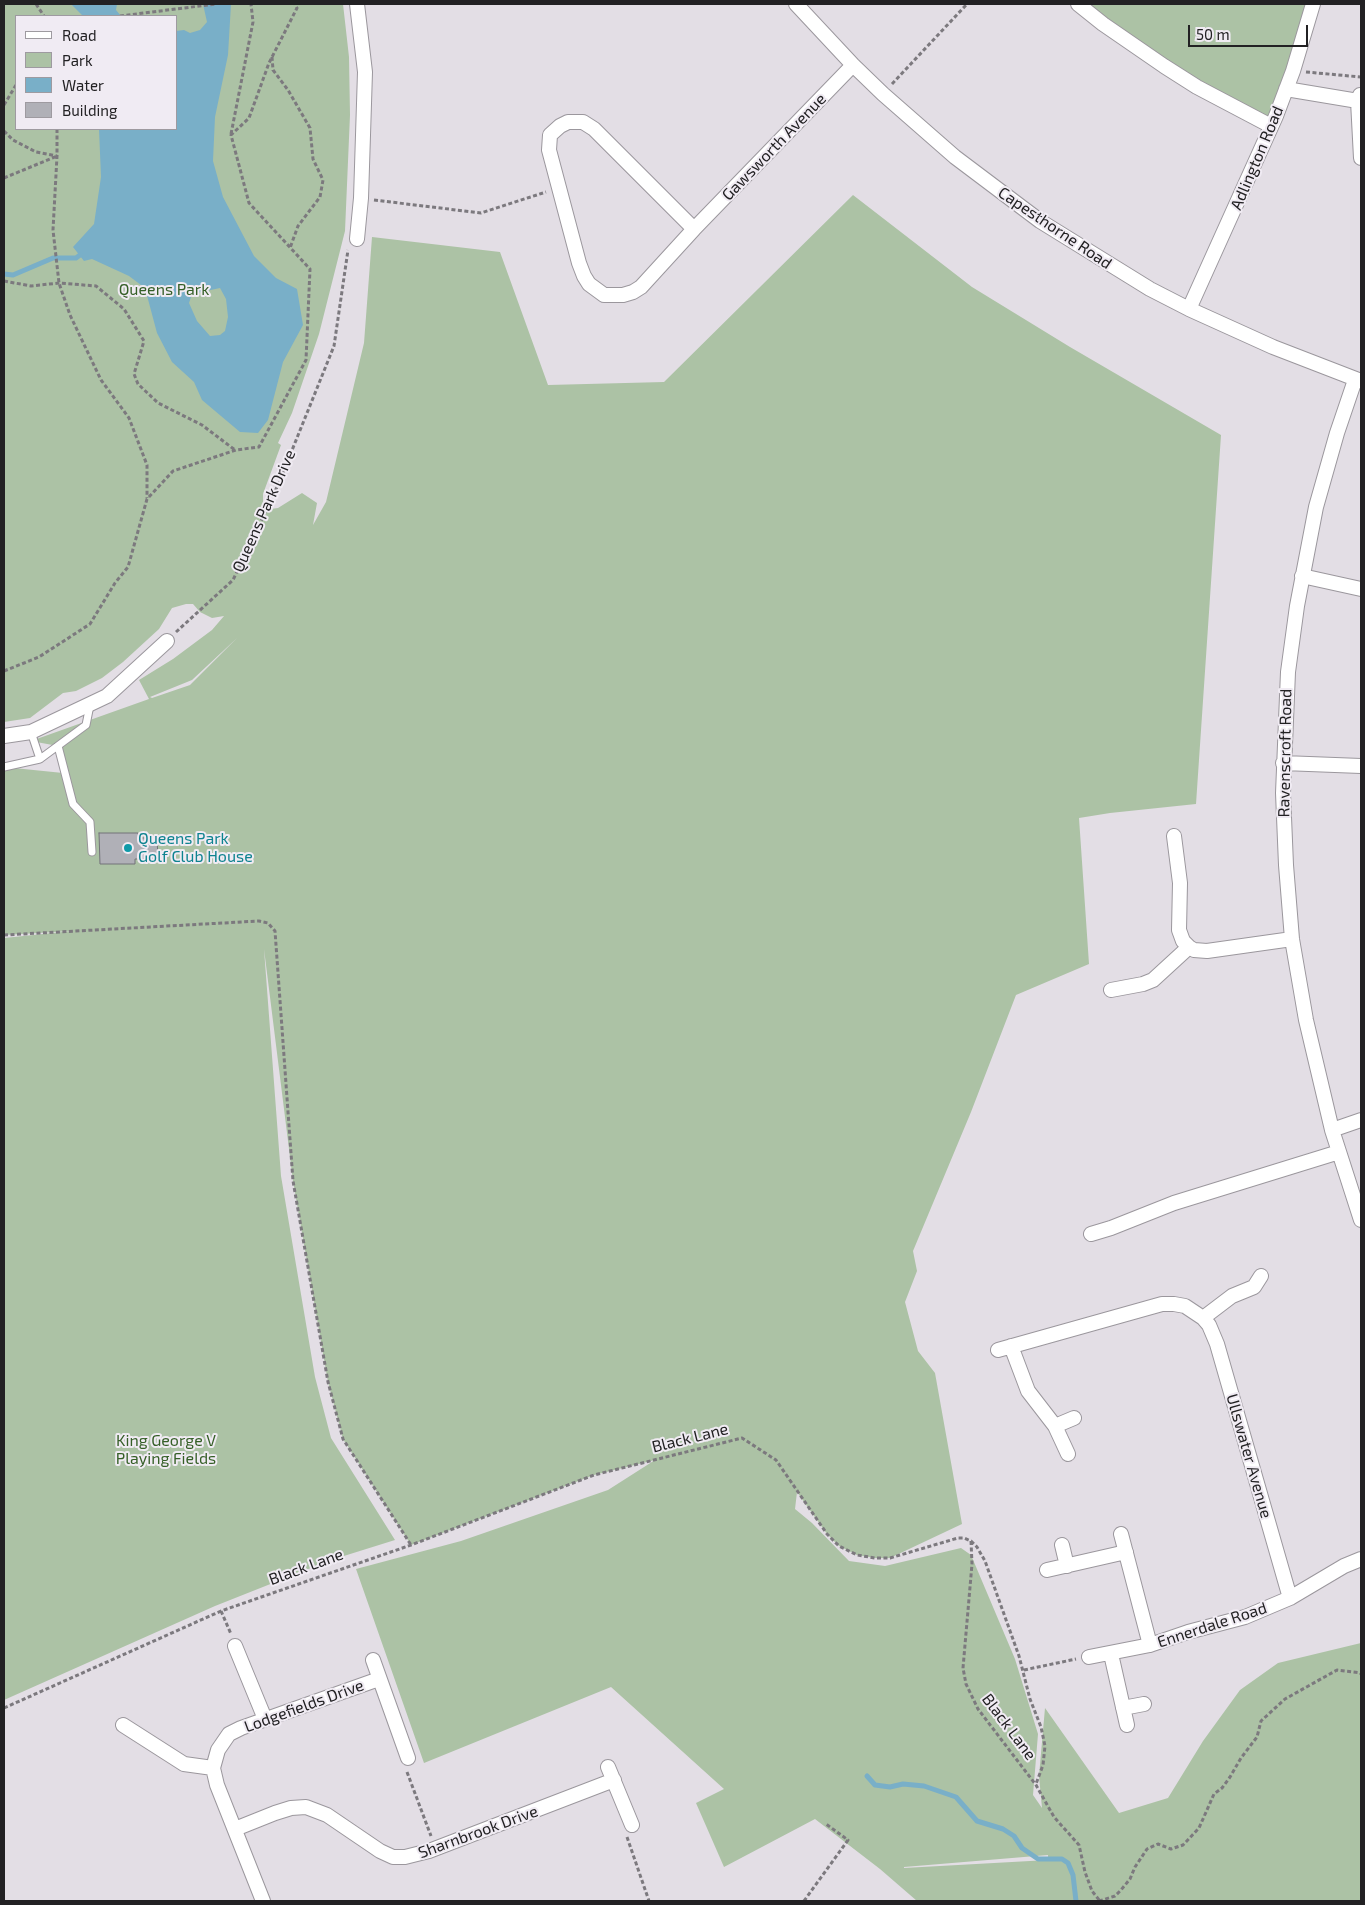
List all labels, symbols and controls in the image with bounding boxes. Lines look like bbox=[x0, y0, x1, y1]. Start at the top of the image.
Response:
legend bbox=[15, 15, 178, 130]
scale bar bbox=[1190, 15, 1310, 47]
text: 50 m bbox=[1196, 25, 1230, 43]
text: Road bbox=[62, 26, 97, 44]
text: Park bbox=[62, 51, 93, 69]
text: Water bbox=[62, 76, 104, 94]
street label: Gawsworth Avenue bbox=[718, 89, 830, 205]
text: Building bbox=[62, 101, 117, 119]
street label: Adlington Road bbox=[1226, 103, 1288, 213]
street label: Capesthorne Road bbox=[994, 183, 1116, 273]
park label: Queens Park bbox=[119, 280, 209, 300]
street label: Queens Park Drive bbox=[228, 447, 300, 575]
street label: Ravenscroft Road bbox=[1274, 688, 1296, 818]
place label: Queens Park Golf Club House bbox=[138, 829, 253, 867]
marker: Queens Park Golf Club House bbox=[122, 842, 134, 854]
street label: Ullswater Avenue bbox=[1222, 1392, 1276, 1520]
street label: Black Lane bbox=[650, 1419, 730, 1457]
park label: King George V Playing Fields bbox=[116, 1431, 216, 1469]
street label: Black Lane bbox=[266, 1545, 346, 1589]
street label: Ennerdale Road bbox=[1155, 1598, 1269, 1652]
street label: Lodgefields Drive bbox=[242, 1675, 366, 1737]
street label: Black Lane bbox=[978, 1690, 1040, 1764]
street label: Sharnbrook Drive bbox=[416, 1801, 540, 1863]

